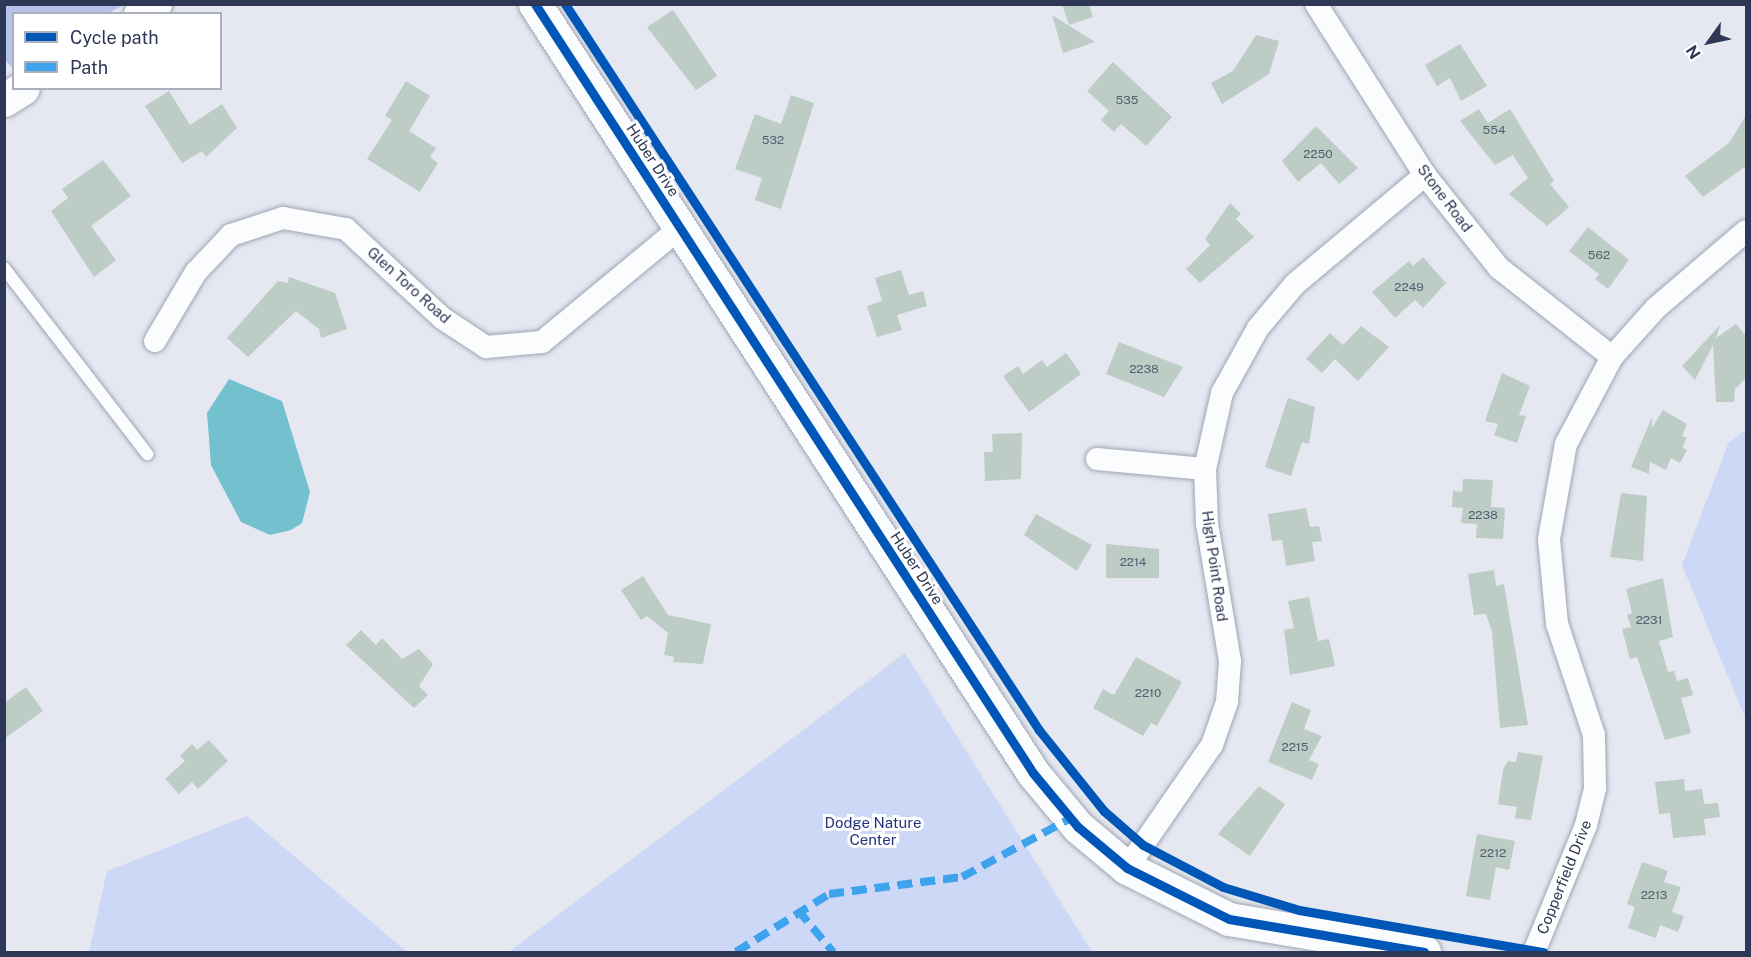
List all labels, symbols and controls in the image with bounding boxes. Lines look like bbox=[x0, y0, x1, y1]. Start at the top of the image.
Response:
legend bbox=[12, 12, 222, 90]
north arrow bbox=[1679, 12, 1739, 72]
text: Cycle path bbox=[70, 27, 159, 48]
text: N bbox=[1682, 42, 1705, 63]
text: Path bbox=[70, 57, 108, 78]
house number: 535 bbox=[1116, 94, 1138, 108]
street label: Huber Drive bbox=[623, 120, 683, 200]
house number: 554 bbox=[1483, 124, 1505, 138]
house number: 532 bbox=[762, 134, 784, 148]
house number: 2250 bbox=[1303, 148, 1333, 162]
street label: Stone Road bbox=[1414, 161, 1476, 235]
street label: Glen Toro Road bbox=[364, 243, 454, 327]
house number: 562 bbox=[1588, 249, 1610, 263]
house number: 2249 bbox=[1394, 281, 1424, 295]
house number: 2238 bbox=[1129, 363, 1159, 377]
street label: High Point Road bbox=[1198, 509, 1232, 623]
house number: 2238 bbox=[1468, 509, 1498, 523]
street label: Huber Drive bbox=[887, 528, 947, 608]
house number: 2214 bbox=[1120, 556, 1146, 570]
house number: 2231 bbox=[1636, 614, 1662, 628]
house number: 2210 bbox=[1135, 687, 1161, 701]
house number: 2215 bbox=[1282, 741, 1308, 755]
park label: Dodge Nature Center bbox=[824, 813, 922, 848]
street label: Copperfield Drive bbox=[1533, 817, 1595, 937]
house number: 2212 bbox=[1480, 847, 1506, 861]
house number: 2213 bbox=[1641, 889, 1667, 903]

